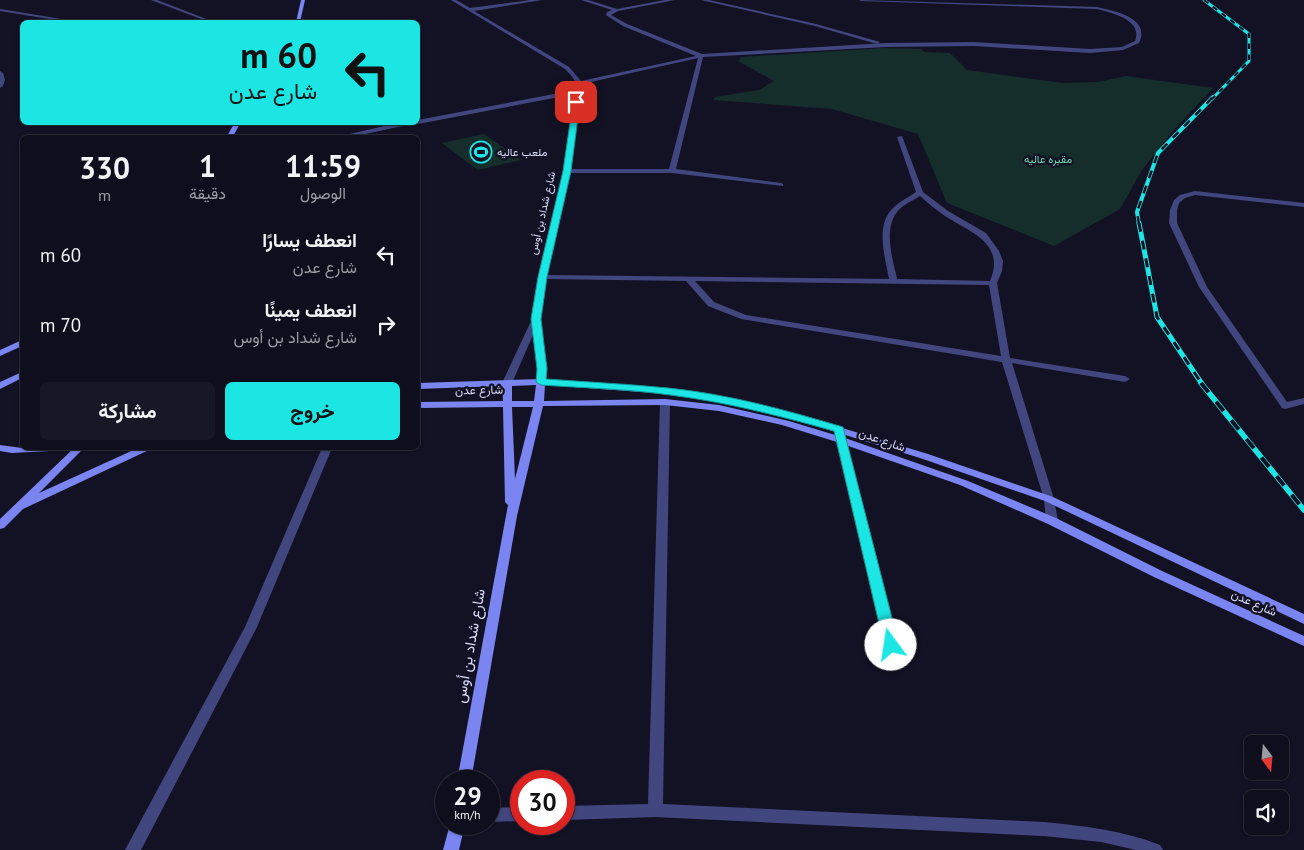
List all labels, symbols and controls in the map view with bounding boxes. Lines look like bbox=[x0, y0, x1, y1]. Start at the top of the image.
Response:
text: 60 m bbox=[240, 32, 317, 78]
icon: left bbox=[335, 40, 400, 105]
text: شارع عدن bbox=[229, 77, 317, 105]
pin bbox=[555, 81, 597, 123]
icon: arrive bbox=[562, 88, 590, 116]
sports icon: ملعب عاليه bbox=[469, 140, 493, 164]
place label: ملعب عاليه bbox=[497, 145, 547, 159]
text: 1 bbox=[199, 146, 216, 185]
text: 11:59 bbox=[285, 146, 361, 185]
text: 330 bbox=[79, 148, 130, 187]
park label: مقبره عاليه bbox=[1024, 152, 1072, 166]
street label: شارع شداد بن أوس bbox=[526, 170, 559, 256]
text: دقيقة bbox=[189, 183, 226, 203]
text: الوصول bbox=[300, 183, 346, 203]
text: m bbox=[98, 185, 111, 205]
text: انعطف يسارًا bbox=[262, 228, 357, 252]
icon: left bbox=[372, 241, 400, 269]
text: 60 m bbox=[40, 243, 81, 267]
text: شارع عدن bbox=[293, 257, 357, 277]
text: انعطف يمينًا bbox=[265, 298, 357, 322]
icon: right bbox=[372, 311, 400, 339]
text: 70 m bbox=[40, 313, 81, 337]
text: شارع شداد بن أوس bbox=[234, 327, 357, 347]
button: مشاركة bbox=[40, 382, 215, 440]
button: خروج bbox=[225, 382, 400, 440]
street label: شارع عدن bbox=[455, 382, 503, 399]
street label: شارع عدن bbox=[856, 425, 907, 456]
street label: شارع عدن bbox=[1228, 586, 1279, 621]
street label: شارع شداد بن أوس bbox=[450, 587, 491, 705]
position arrow bbox=[864, 618, 916, 670]
north arrow bbox=[1244, 735, 1289, 780]
map controls bbox=[1244, 735, 1289, 835]
speed limit sign: 30 bbox=[510, 770, 575, 835]
text: 29 bbox=[453, 780, 482, 812]
button: sound bbox=[1244, 790, 1289, 835]
text: km/h bbox=[454, 807, 481, 822]

